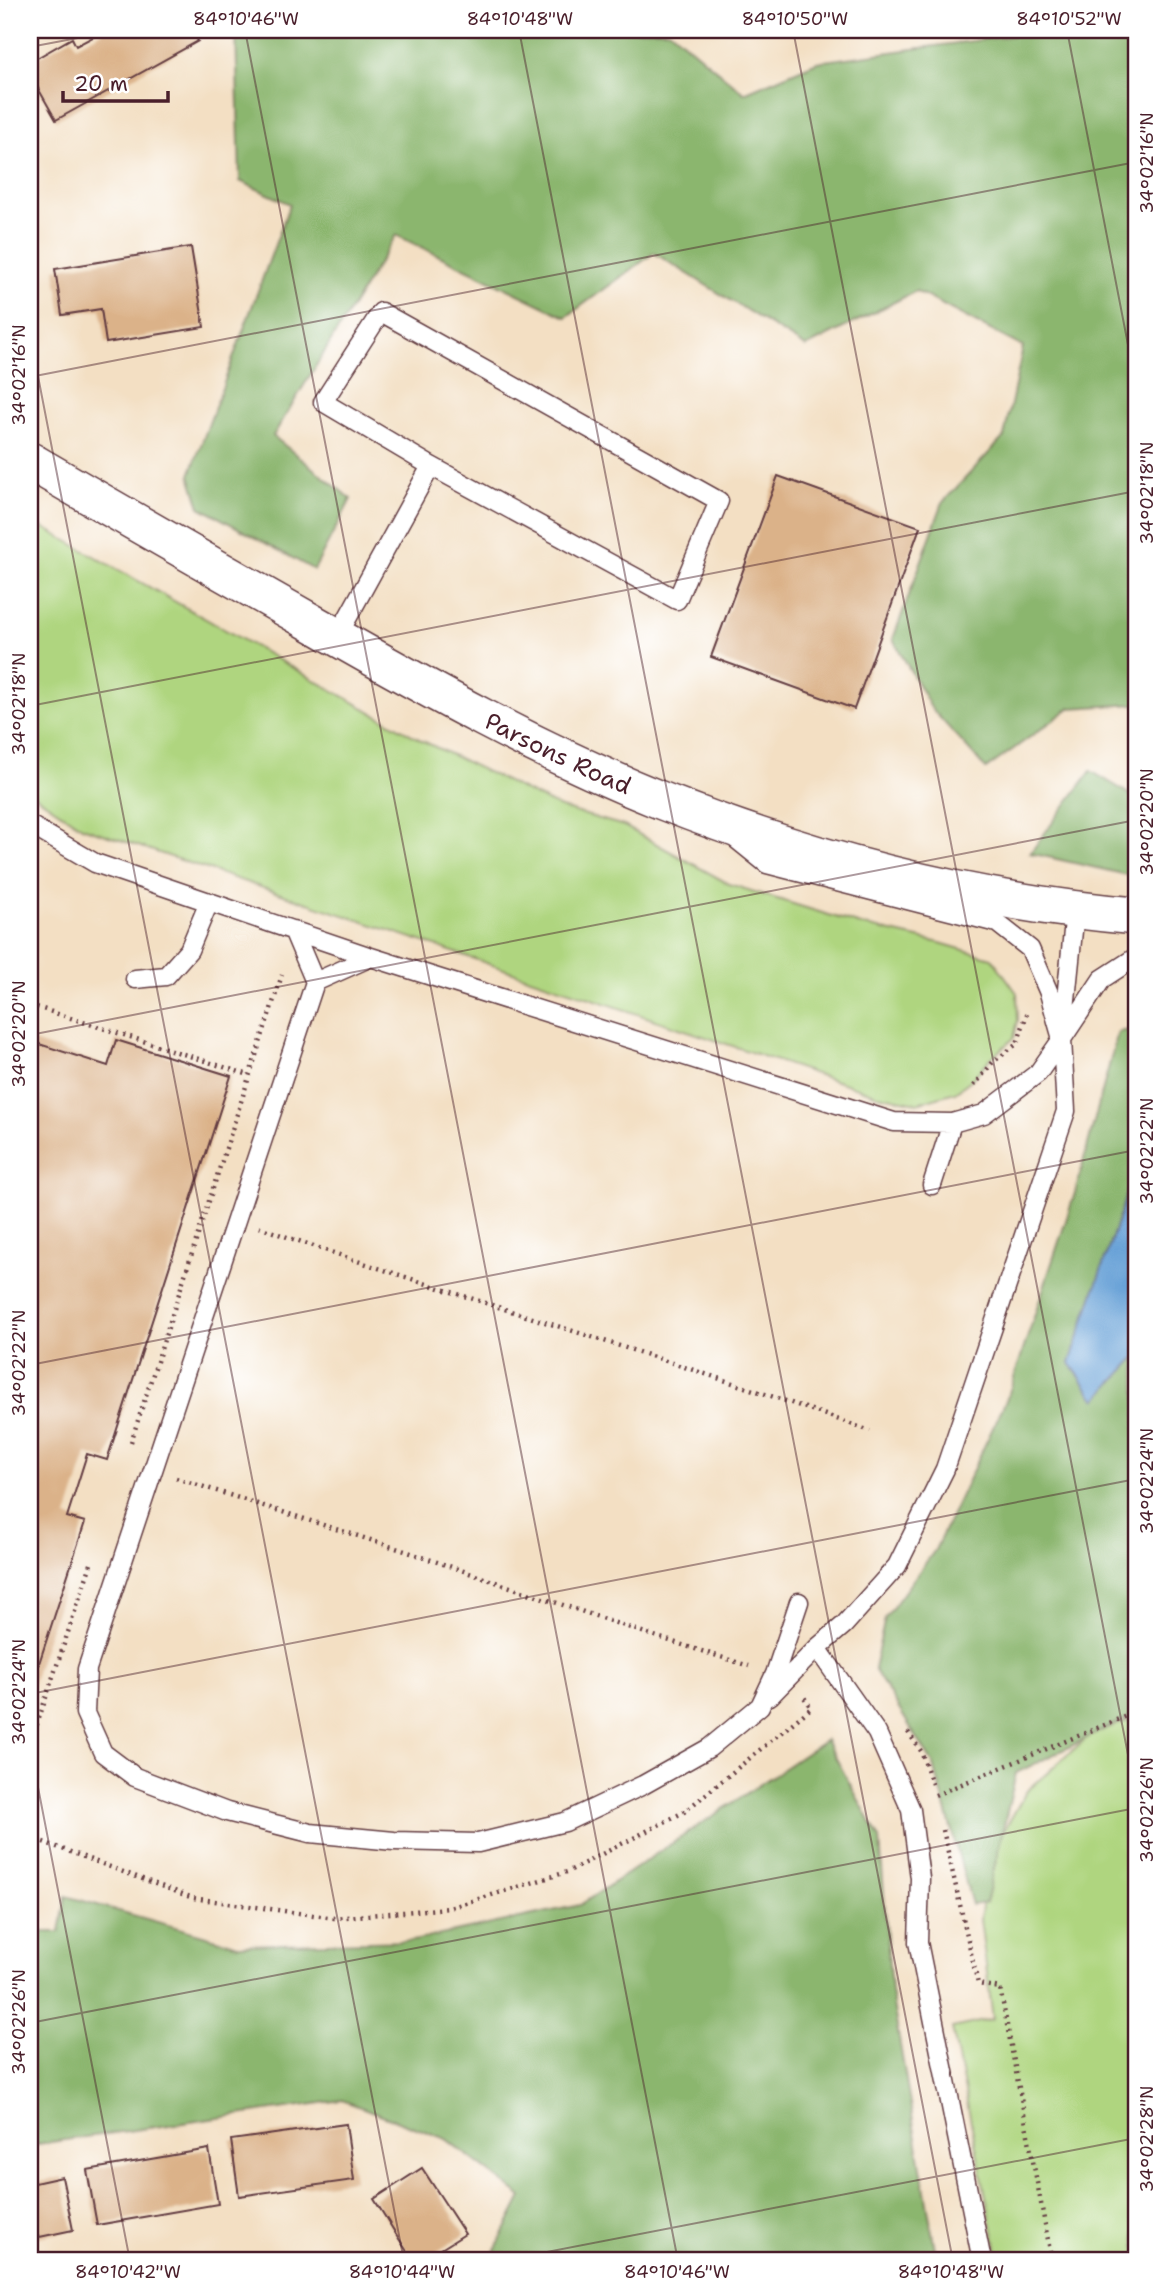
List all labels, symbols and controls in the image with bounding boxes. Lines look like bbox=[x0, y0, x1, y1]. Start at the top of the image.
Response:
text: 84°10'46"W bbox=[193, 7, 299, 31]
text: 84°10'48"W bbox=[467, 7, 573, 31]
text: 84°10'50"W bbox=[742, 7, 848, 31]
text: 84°10'52"W bbox=[1016, 7, 1122, 31]
scale bar bbox=[63, 60, 168, 104]
text: 20 m bbox=[74, 70, 128, 98]
text: 34°02'16"N bbox=[1135, 112, 1159, 214]
text: 34°02'16"N bbox=[7, 324, 31, 426]
text: 34°02'18"N bbox=[1135, 442, 1159, 544]
text: 34°02'18"N bbox=[7, 653, 31, 755]
street label: Parsons Road bbox=[479, 705, 636, 802]
text: 34°02'20"N bbox=[1135, 768, 1159, 876]
text: 34°02'20"N bbox=[7, 980, 31, 1088]
text: 34°02'22"N bbox=[1135, 1098, 1159, 1204]
text: 34°02'22"N bbox=[7, 1310, 31, 1416]
text: 34°02'24"N bbox=[1135, 1428, 1159, 1534]
text: 34°02'24"N bbox=[7, 1639, 31, 1745]
text: 34°02'26"N bbox=[1135, 1757, 1159, 1863]
text: 34°02'26"N bbox=[7, 1969, 31, 2075]
text: 34°02'28"N bbox=[1135, 2085, 1159, 2193]
text: 84°10'42"W bbox=[75, 2260, 181, 2284]
text: 84°10'44"W bbox=[349, 2260, 455, 2284]
text: 84°10'46"W bbox=[624, 2260, 730, 2284]
text: 84°10'48"W bbox=[898, 2260, 1004, 2284]

